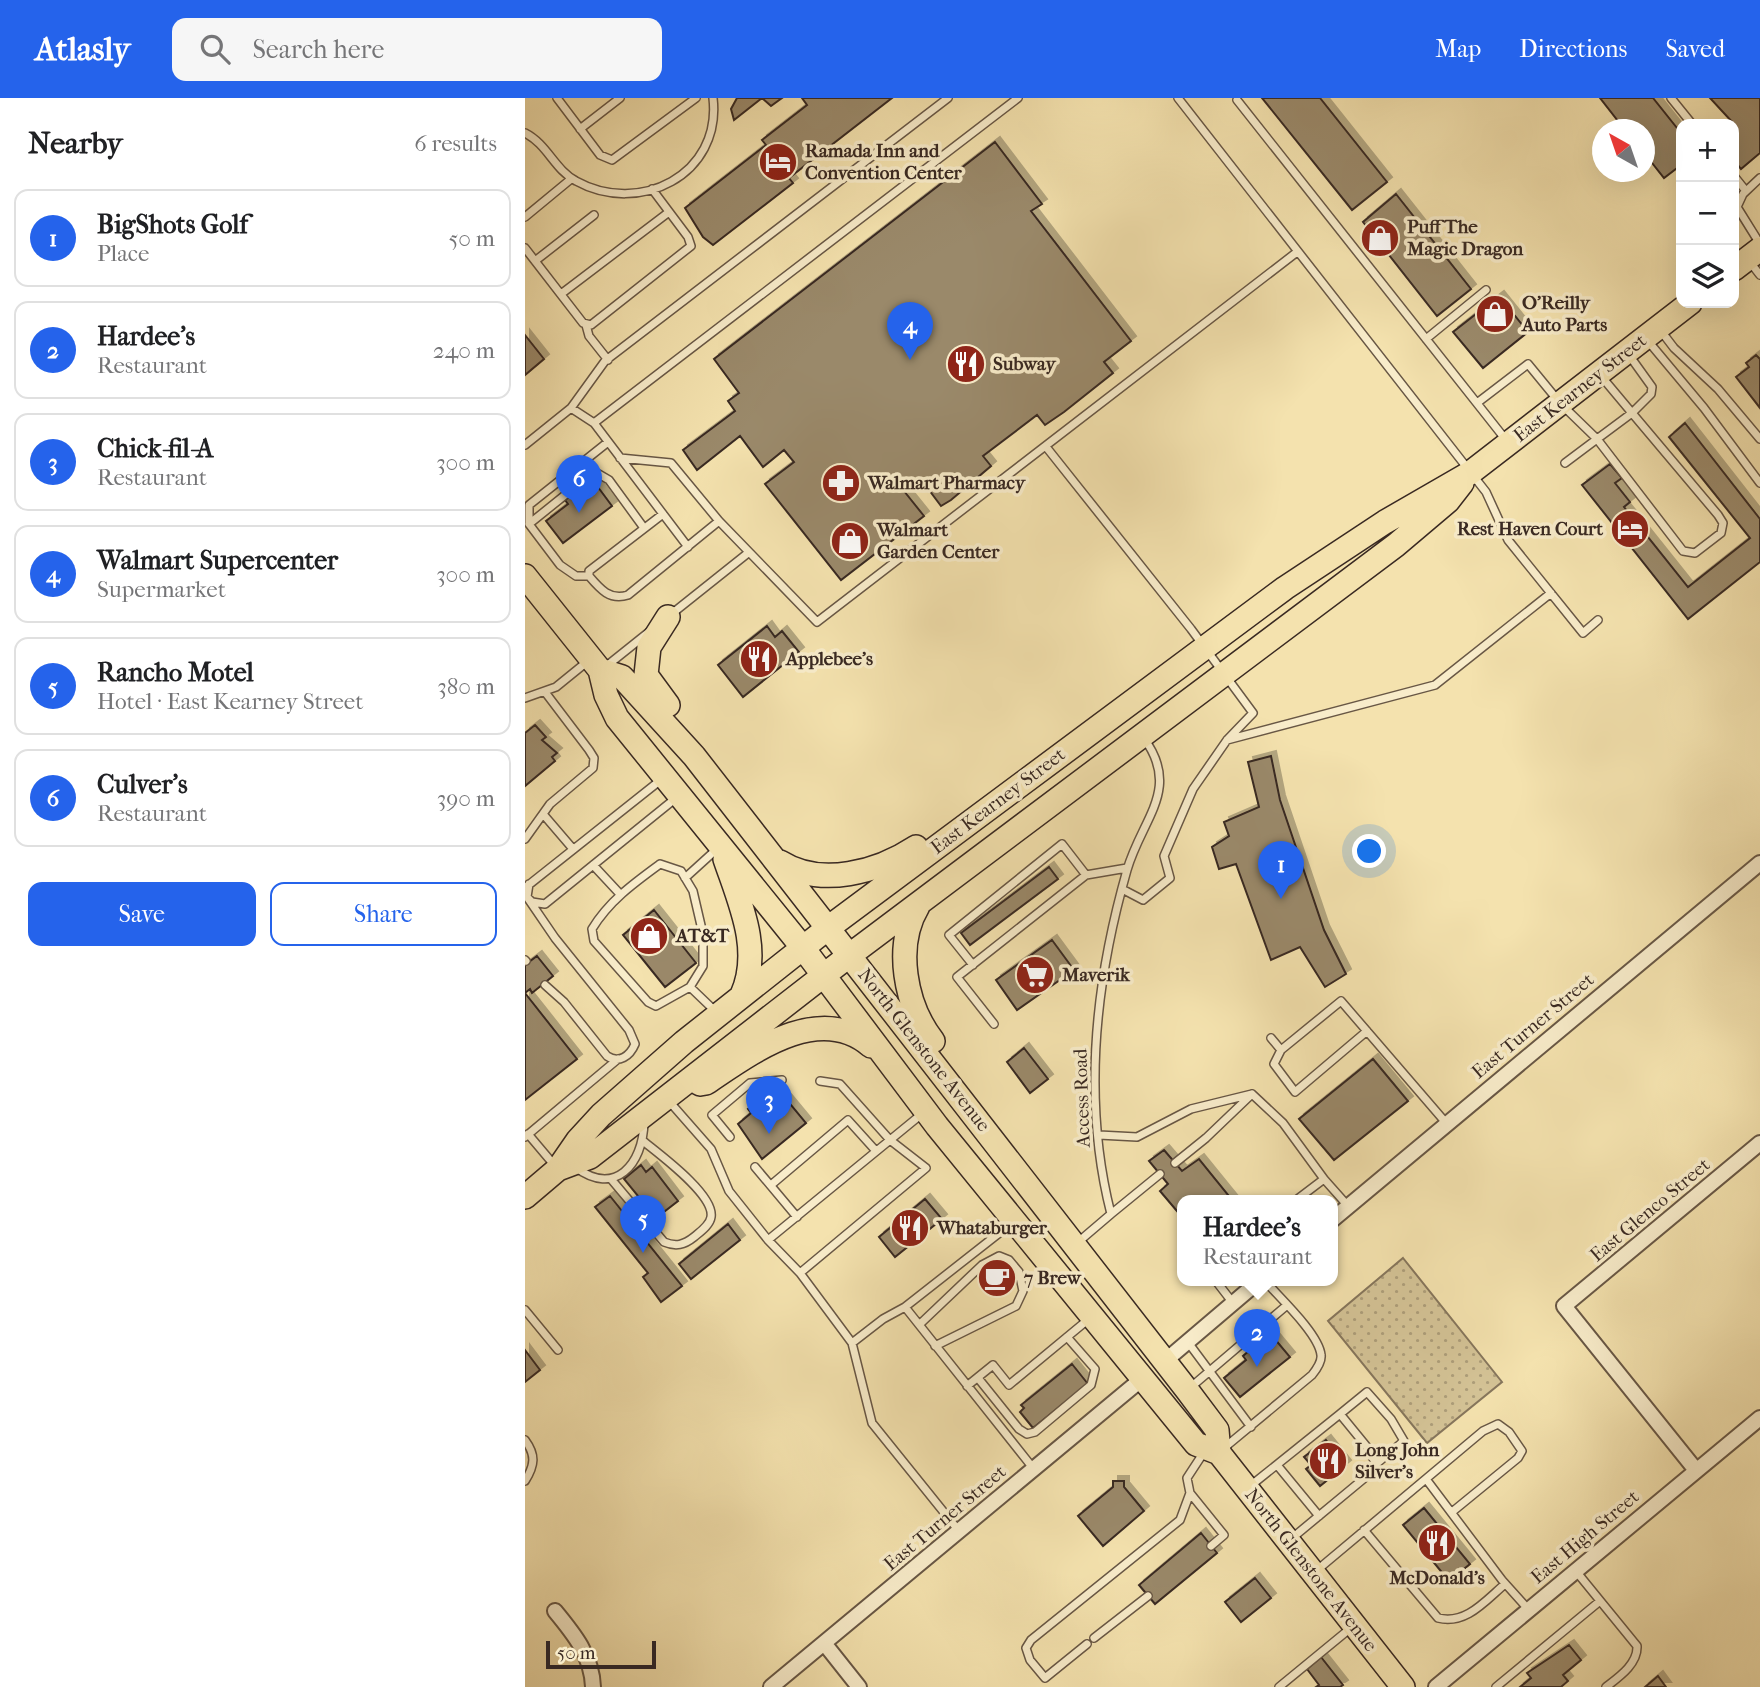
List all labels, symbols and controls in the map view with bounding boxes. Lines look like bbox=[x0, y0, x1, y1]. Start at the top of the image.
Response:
search box bbox=[172, 18, 662, 81]
text: Atlasly bbox=[35, 30, 130, 69]
icon: search bbox=[196, 30, 234, 68]
text: Search here bbox=[252, 34, 384, 65]
text: Map bbox=[1435, 35, 1481, 63]
text: Directions bbox=[1519, 35, 1627, 63]
text: Saved bbox=[1665, 35, 1725, 63]
north arrow bbox=[1592, 119, 1655, 182]
map controls bbox=[1676, 119, 1739, 308]
button: + bbox=[1676, 119, 1739, 182]
text: Nearby bbox=[28, 126, 123, 161]
text: 6 results bbox=[414, 130, 497, 157]
place label: Ramada Inn and Convention Center bbox=[805, 140, 963, 184]
hotel icon: Ramada Inn and Convention Center bbox=[757, 141, 799, 183]
button: − bbox=[1676, 182, 1739, 245]
text: BigShots Golf bbox=[97, 209, 248, 240]
place label: Puff The Magic Dragon bbox=[1406, 216, 1524, 260]
shop icon: Puff The Magic Dragon bbox=[1359, 217, 1401, 259]
text: 1 bbox=[49, 225, 57, 252]
text: 50 m bbox=[448, 225, 495, 252]
text: Place bbox=[97, 240, 149, 267]
button: layers bbox=[1676, 245, 1739, 308]
place label: O'Reilly Auto Parts bbox=[1521, 292, 1607, 336]
shop icon: O'Reilly Auto Parts bbox=[1474, 293, 1516, 335]
pin: 4 bbox=[887, 302, 933, 360]
text: Hardee's bbox=[97, 321, 195, 352]
street label: East Kearney Street bbox=[1509, 329, 1651, 447]
text: 2 bbox=[47, 337, 59, 364]
text: 240 m bbox=[433, 337, 495, 364]
restaurant icon: Subway bbox=[945, 343, 987, 385]
text: Restaurant bbox=[97, 352, 207, 379]
place label: Subway bbox=[993, 353, 1056, 375]
text: Chick-fil-A bbox=[97, 433, 213, 464]
text: 3 bbox=[48, 449, 58, 476]
text: 300 m bbox=[436, 449, 495, 476]
pin: 6 bbox=[556, 455, 602, 513]
pharmacy icon: Walmart Pharmacy bbox=[820, 462, 862, 504]
text: Restaurant bbox=[97, 464, 207, 491]
place label: Walmart Pharmacy bbox=[867, 472, 1026, 494]
hotel icon: Rest Haven Court bbox=[1609, 508, 1651, 550]
place label: Rest Haven Court bbox=[1457, 518, 1603, 540]
place label: Walmart Garden Center bbox=[876, 519, 1000, 563]
shop icon: Walmart Garden Center bbox=[829, 520, 871, 562]
text: Walmart Supercenter bbox=[97, 545, 338, 576]
text: 4 bbox=[46, 561, 60, 588]
text: 300 m bbox=[436, 561, 495, 588]
text: Supermarket bbox=[97, 576, 226, 603]
restaurant icon: Applebee's bbox=[738, 638, 780, 680]
place label: Applebee's bbox=[785, 648, 873, 670]
text: Rancho Motel bbox=[97, 657, 254, 688]
text: 5 bbox=[48, 673, 58, 700]
text: 380 m bbox=[437, 673, 495, 700]
text: Hotel · East Kearney Street bbox=[97, 688, 363, 715]
street label: East Kearney Street bbox=[927, 743, 1070, 859]
text: Culver's bbox=[97, 769, 187, 800]
text: 6 bbox=[47, 785, 59, 812]
text: 390 m bbox=[437, 785, 495, 812]
text: Restaurant bbox=[97, 800, 207, 827]
your location bbox=[1352, 834, 1386, 868]
pin: 1 bbox=[1258, 841, 1304, 899]
button: Save bbox=[28, 882, 256, 946]
button: Share bbox=[270, 882, 497, 946]
shop icon: AT&T bbox=[628, 915, 670, 957]
place label: AT&T bbox=[675, 925, 730, 947]
supermarket icon: Maverik bbox=[1014, 954, 1056, 996]
street label: North Glenstone Avenue bbox=[853, 964, 995, 1136]
place label: Maverik bbox=[1061, 964, 1131, 986]
street label: East Turner Street bbox=[1468, 969, 1598, 1083]
street label: Access Road bbox=[1069, 1048, 1095, 1149]
pin: 3 bbox=[746, 1076, 792, 1134]
street label: East Glenco Street bbox=[1586, 1153, 1714, 1266]
pin: 5 bbox=[620, 1195, 666, 1253]
popup bbox=[1177, 1195, 1338, 1286]
restaurant icon: Whataburger bbox=[889, 1207, 931, 1249]
text: Hardee's bbox=[1203, 1212, 1301, 1243]
place label: Whataburger bbox=[936, 1217, 1048, 1239]
text: Restaurant bbox=[1203, 1243, 1312, 1270]
cafe icon: 7 Brew bbox=[976, 1257, 1018, 1299]
place label: 7 Brew bbox=[1023, 1267, 1082, 1289]
pin: 2 bbox=[1234, 1309, 1280, 1367]
place label: Long John Silver's bbox=[1355, 1439, 1440, 1483]
restaurant icon: Long John Silver's bbox=[1307, 1440, 1349, 1482]
street label: East Turner Street bbox=[880, 1461, 1010, 1575]
street label: North Glenstone Avenue bbox=[1240, 1484, 1382, 1656]
street label: East High Street bbox=[1527, 1485, 1644, 1588]
restaurant icon: McDonald's bbox=[1416, 1522, 1458, 1564]
place label: McDonald's bbox=[1388, 1567, 1485, 1589]
scale bar bbox=[546, 1638, 656, 1670]
text: 50 m bbox=[557, 1642, 596, 1664]

